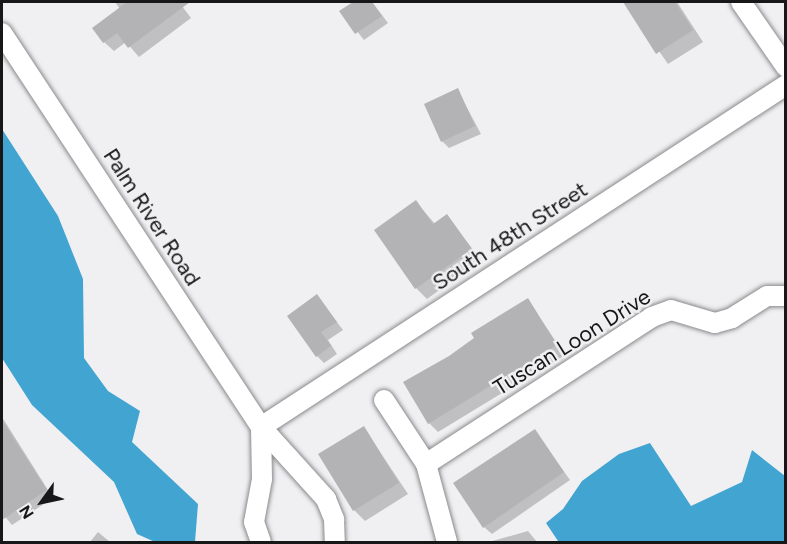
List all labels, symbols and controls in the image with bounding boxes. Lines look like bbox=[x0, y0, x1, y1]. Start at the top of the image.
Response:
street label: Palm River Road bbox=[98, 143, 206, 291]
street label: South 48th Street bbox=[428, 176, 592, 296]
street label: Tuscan Loon Drive bbox=[489, 283, 655, 401]
north arrow bbox=[12, 472, 72, 532]
text: N bbox=[15, 502, 38, 522]

